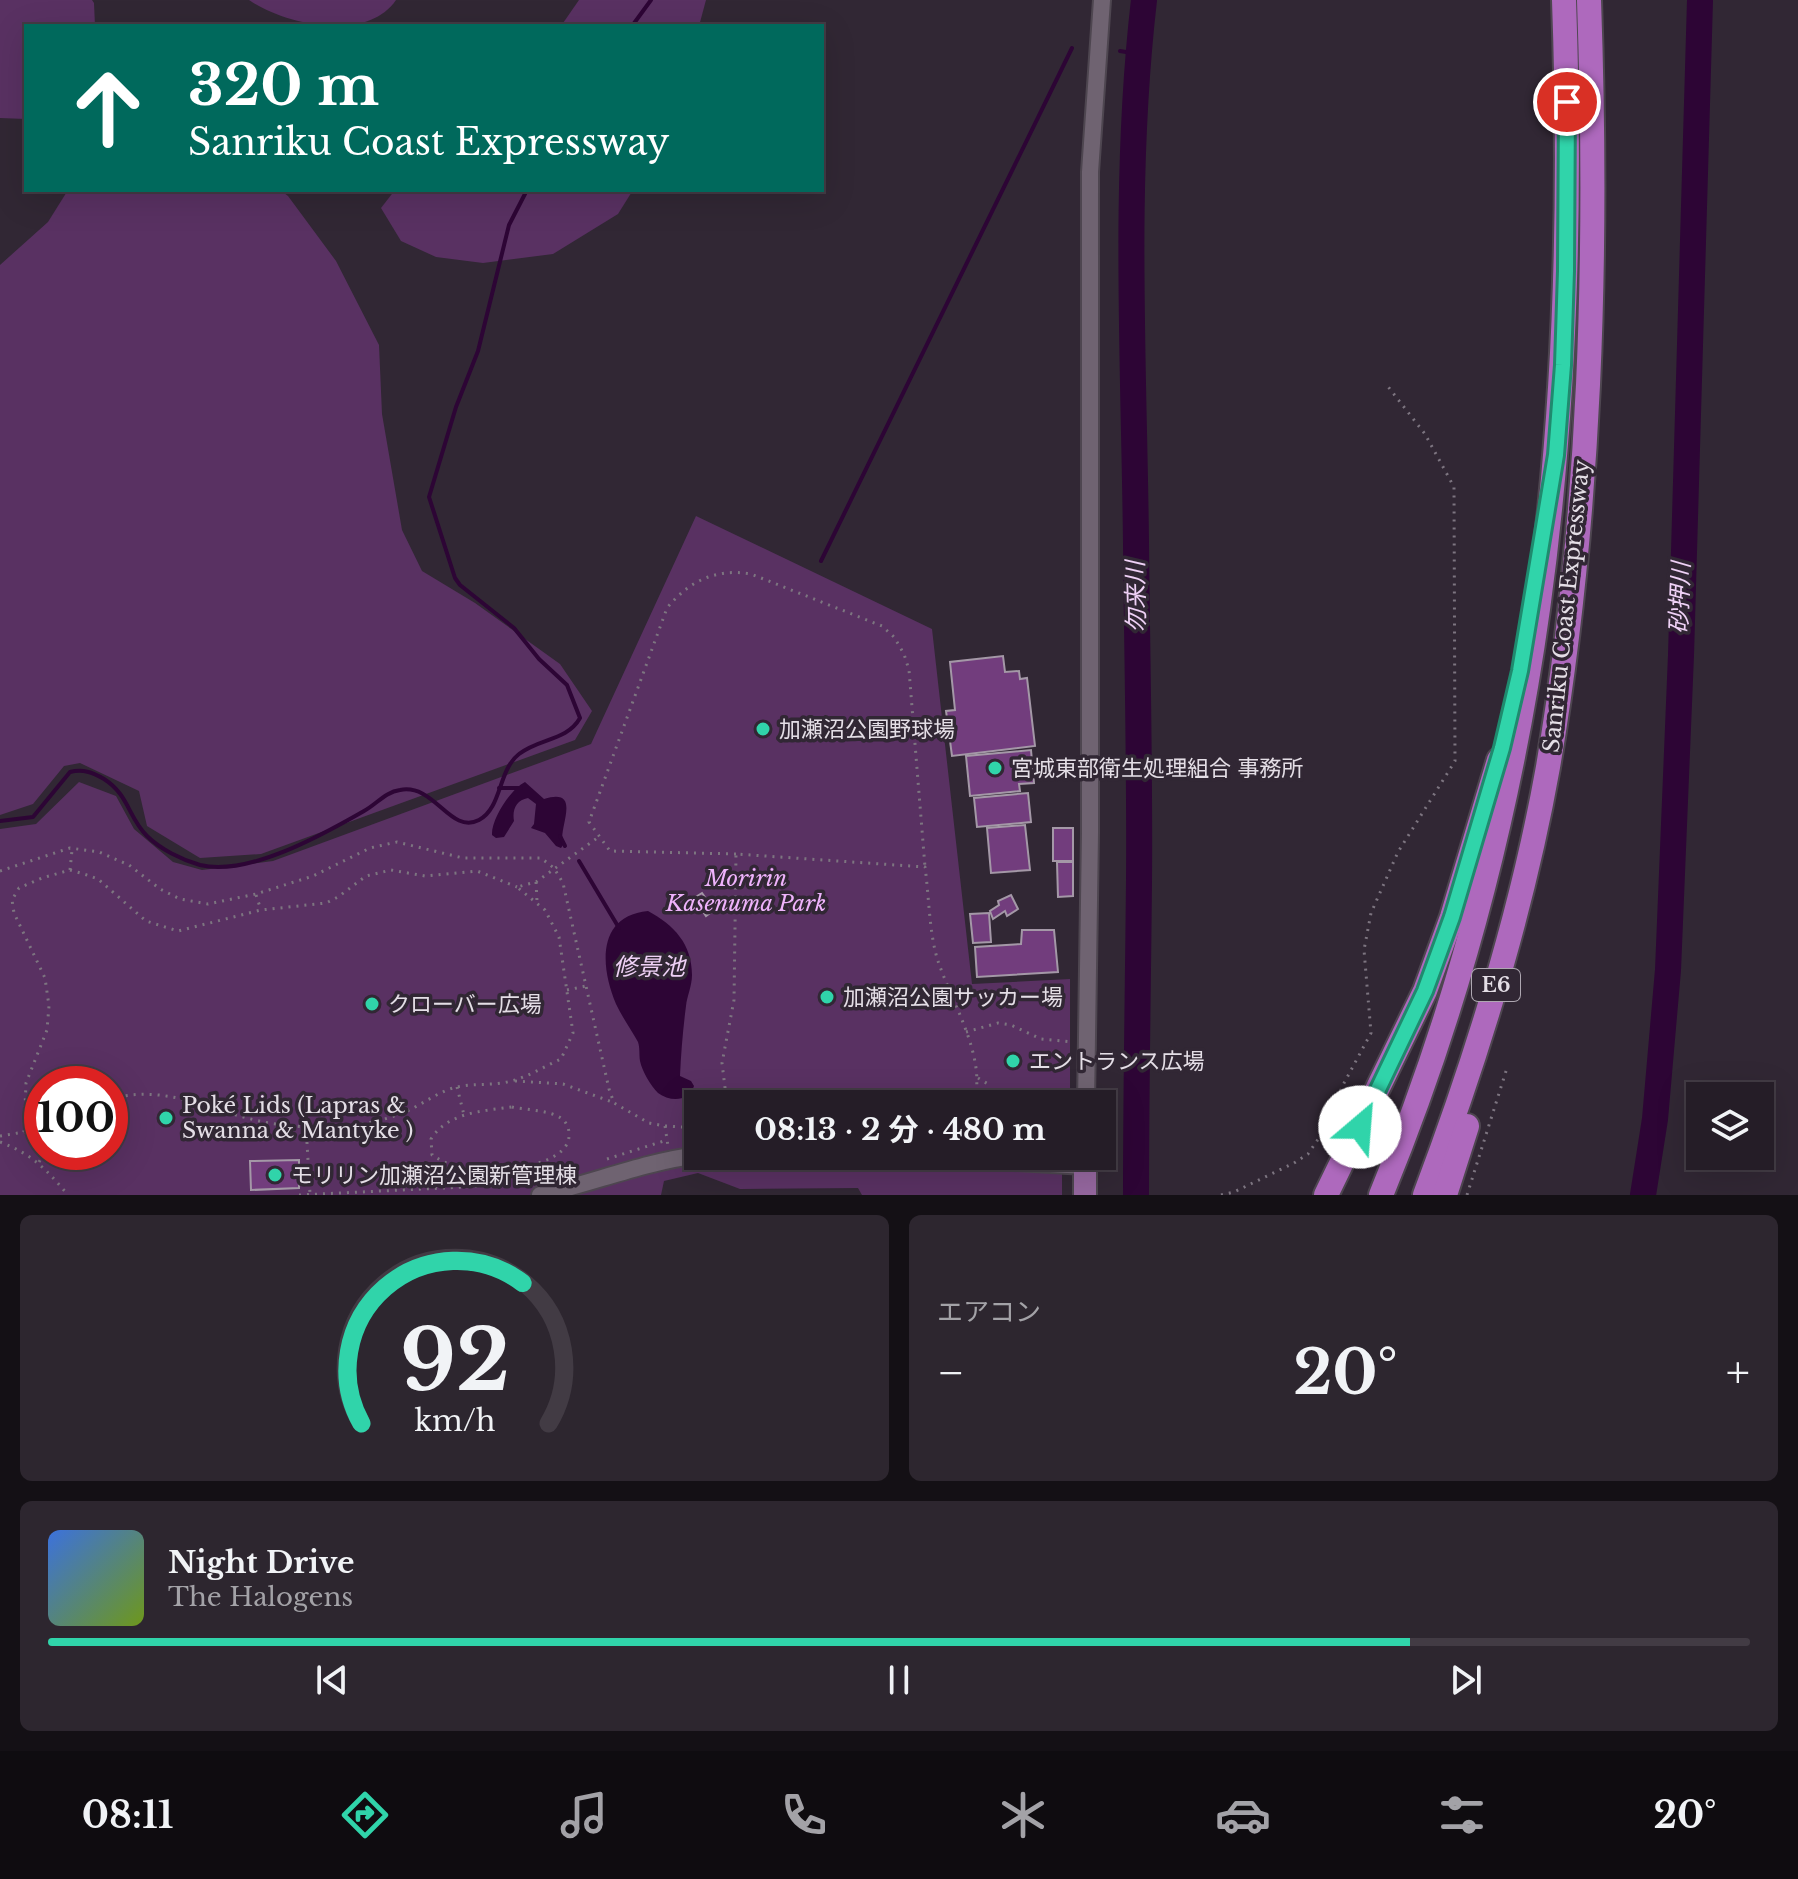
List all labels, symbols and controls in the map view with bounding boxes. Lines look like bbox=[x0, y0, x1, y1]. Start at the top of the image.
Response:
text: 320 m bbox=[188, 51, 379, 120]
icon: ahead bbox=[56, 56, 160, 160]
pin bbox=[1533, 68, 1601, 136]
icon: arrive bbox=[1545, 80, 1589, 124]
text: Sanriku Coast Expressway bbox=[188, 120, 670, 165]
street label: Sanriku Coast Expressway bbox=[1538, 458, 1595, 754]
water label: 勿来川 bbox=[1120, 558, 1151, 633]
water label: 砂押川 bbox=[1664, 559, 1695, 634]
place label: 加瀬沼公園野球場 bbox=[779, 716, 955, 743]
marker: 加瀬沼公園野球場 bbox=[754, 720, 772, 738]
place label: 宮城東部衛生処理組合 事務所 bbox=[1011, 755, 1303, 782]
marker: 宮城東部衛生処理組合 事務所 bbox=[986, 759, 1004, 777]
park label: Moririn Kasenuma Park bbox=[665, 865, 826, 917]
water label: 修景池 bbox=[613, 952, 687, 981]
road number: E6 bbox=[1472, 969, 1520, 1001]
place label: 加瀬沼公園サッカー場 bbox=[843, 984, 1063, 1011]
marker: 加瀬沼公園サッカー場 bbox=[818, 988, 836, 1006]
place label: クローバー広場 bbox=[388, 991, 542, 1018]
marker: クローバー広場 bbox=[363, 995, 381, 1013]
place label: エントランス広場 bbox=[1029, 1048, 1205, 1075]
marker: エントランス広場 bbox=[1004, 1052, 1022, 1070]
speed limit sign: 100 bbox=[24, 1066, 128, 1170]
map controls bbox=[1686, 1082, 1774, 1170]
button: layers bbox=[1686, 1082, 1774, 1170]
position arrow bbox=[1318, 1085, 1402, 1169]
place label: Poké Lids (Lapras & Swanna & Mantyke ) bbox=[182, 1092, 413, 1144]
marker: Poké Lids (Lapras & Swanna & Mantyke ) bbox=[157, 1109, 175, 1127]
text: 08:13 · 2 分 · 480 m bbox=[754, 1111, 1046, 1148]
place label: モリリン加瀬沼公園新管理棟 bbox=[291, 1162, 577, 1189]
marker: モリリン加瀬沼公園新管理棟 bbox=[266, 1166, 284, 1184]
text: エアコン bbox=[937, 1296, 1041, 1328]
text: 92 bbox=[399, 1309, 510, 1412]
text: 20° bbox=[1293, 1336, 1398, 1410]
text: − bbox=[937, 1345, 965, 1400]
text: + bbox=[1726, 1345, 1750, 1400]
text: km/h bbox=[414, 1403, 495, 1439]
text: Night Drive bbox=[168, 1544, 354, 1581]
text: The Halogens bbox=[168, 1581, 353, 1613]
icon: previous bbox=[310, 1658, 354, 1702]
icon: pause bbox=[877, 1658, 921, 1702]
icon: next bbox=[1444, 1658, 1488, 1702]
icon: directions bbox=[337, 1787, 393, 1843]
icon: music bbox=[556, 1787, 612, 1843]
icon: phone bbox=[776, 1787, 832, 1843]
icon: climate bbox=[995, 1787, 1051, 1843]
icon: car bbox=[1215, 1787, 1271, 1843]
icon: filters bbox=[1434, 1787, 1490, 1843]
text: 08:11 bbox=[82, 1793, 173, 1838]
text: 20° bbox=[1654, 1793, 1716, 1838]

